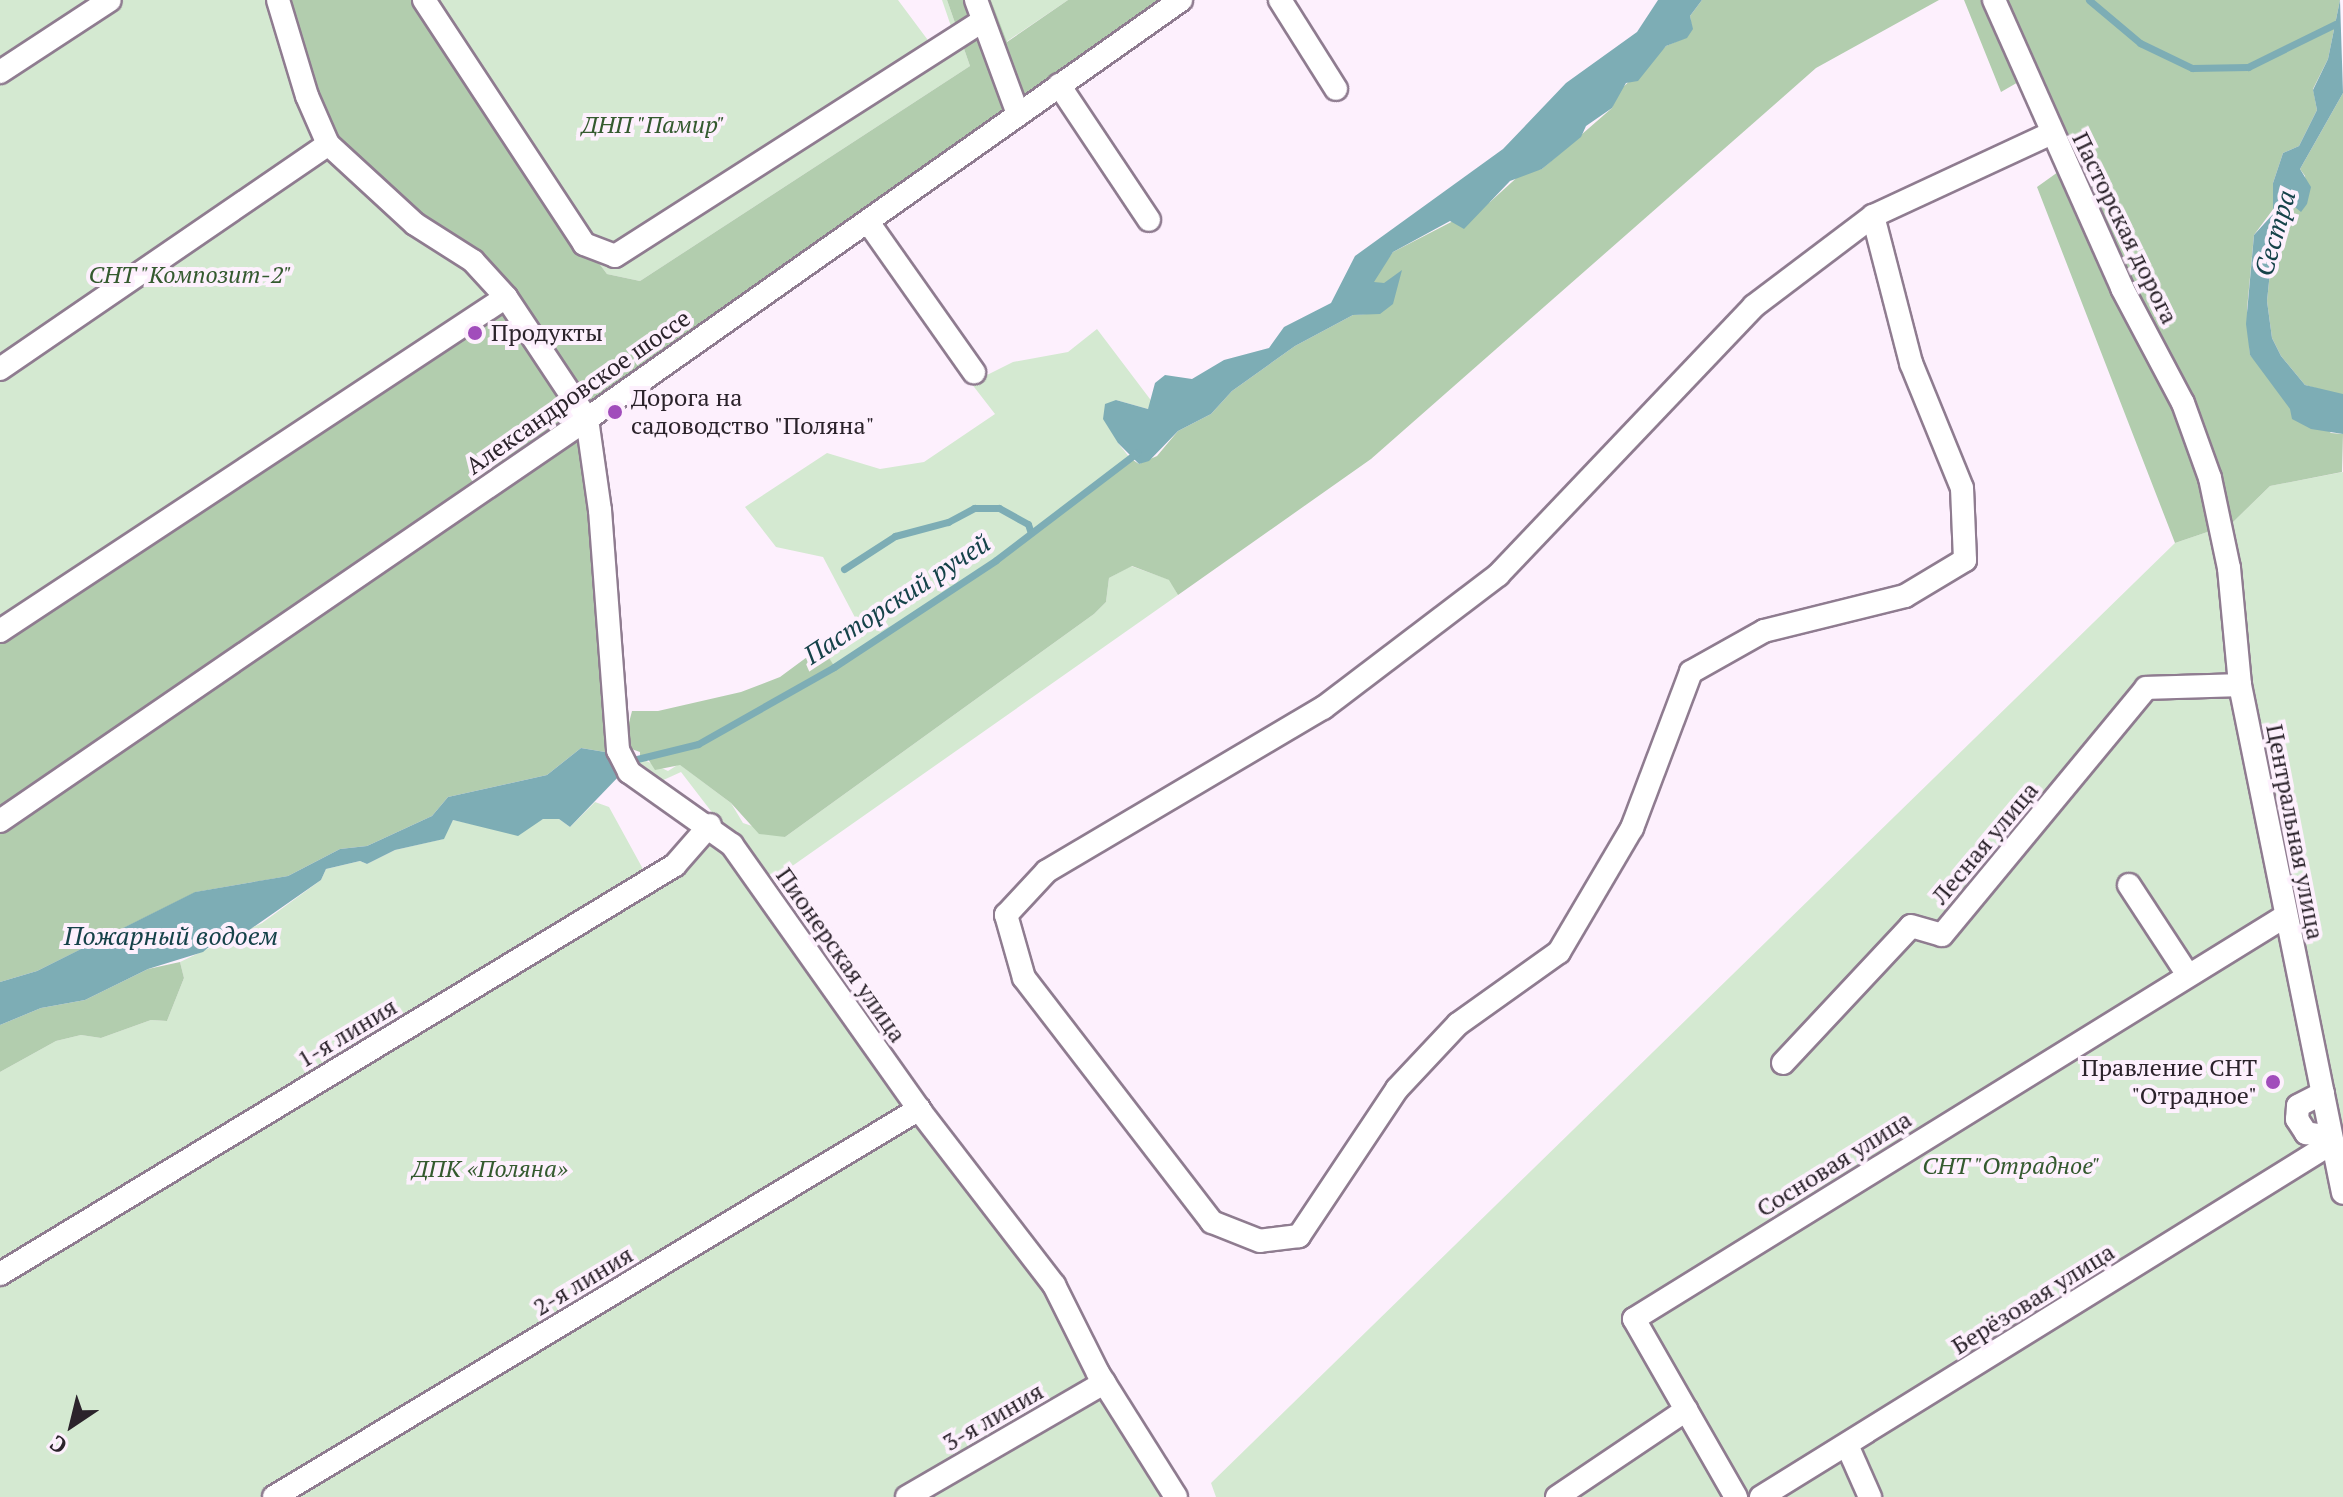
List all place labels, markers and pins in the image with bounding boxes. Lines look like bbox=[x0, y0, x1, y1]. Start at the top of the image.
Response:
place label: Продукты bbox=[491, 319, 603, 347]
marker: Продукты bbox=[466, 324, 484, 342]
place label: Дорога на садоводство "Поляна" bbox=[631, 384, 876, 440]
marker: Дорога на садоводство "Поляна" bbox=[606, 403, 624, 421]
place label: Правление СНТ "Отрадное" bbox=[2081, 1054, 2257, 1110]
marker: Правление СНТ "Отрадное" bbox=[2264, 1073, 2282, 1091]

